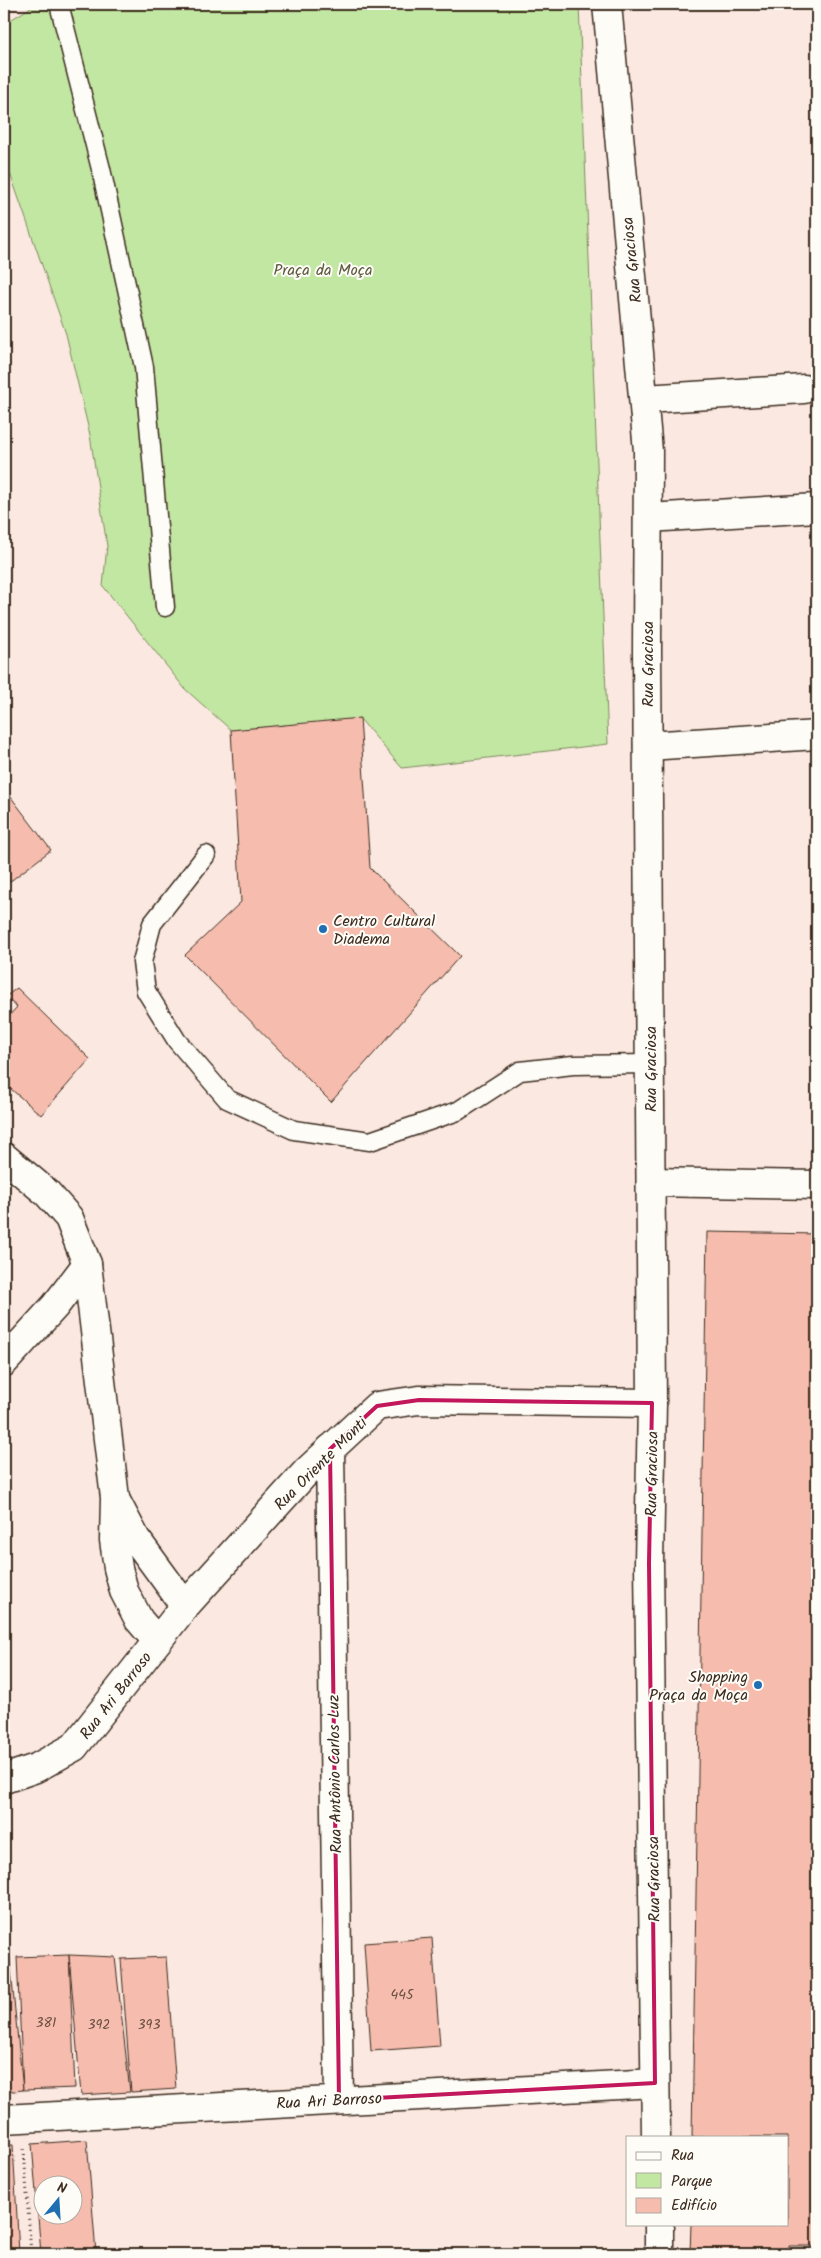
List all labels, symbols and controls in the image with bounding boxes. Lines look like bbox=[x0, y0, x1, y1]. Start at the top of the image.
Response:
street label: Rua Graciosa bbox=[616, 216, 649, 304]
park label: Praça da Moça bbox=[274, 258, 373, 283]
street label: Rua Graciosa bbox=[636, 621, 661, 707]
place label: Centro Cultural Diadema bbox=[333, 909, 435, 952]
marker: Centro Cultural Diadema bbox=[317, 923, 329, 935]
street label: Rua Graciosa bbox=[639, 1026, 664, 1112]
street label: Rua Oriente Monti bbox=[268, 1411, 375, 1517]
street label: Rua Graciosa bbox=[639, 1431, 666, 1517]
street label: Rua Ari Barroso bbox=[74, 1647, 159, 1745]
place label: Shopping Praça da Moça bbox=[649, 1665, 748, 1708]
marker: Shopping Praça da Moça bbox=[752, 1679, 764, 1691]
street label: Rua Antônio Carlos Luz bbox=[322, 1694, 349, 1854]
street label: Rua Graciosa bbox=[641, 1836, 668, 1922]
house number: 445 bbox=[391, 1984, 415, 2006]
house number: 381 bbox=[36, 2012, 56, 2034]
house number: 392 bbox=[88, 2014, 110, 2036]
house number: 393 bbox=[138, 2014, 160, 2036]
street label: Rua Ari Barroso bbox=[276, 2086, 383, 2117]
legend bbox=[626, 2136, 788, 2226]
text: Rua bbox=[671, 2144, 694, 2168]
text: Parque bbox=[671, 2170, 712, 2194]
north arrow bbox=[32, 2176, 82, 2226]
text: N bbox=[54, 2177, 69, 2200]
text: Edifício bbox=[671, 2194, 717, 2218]

